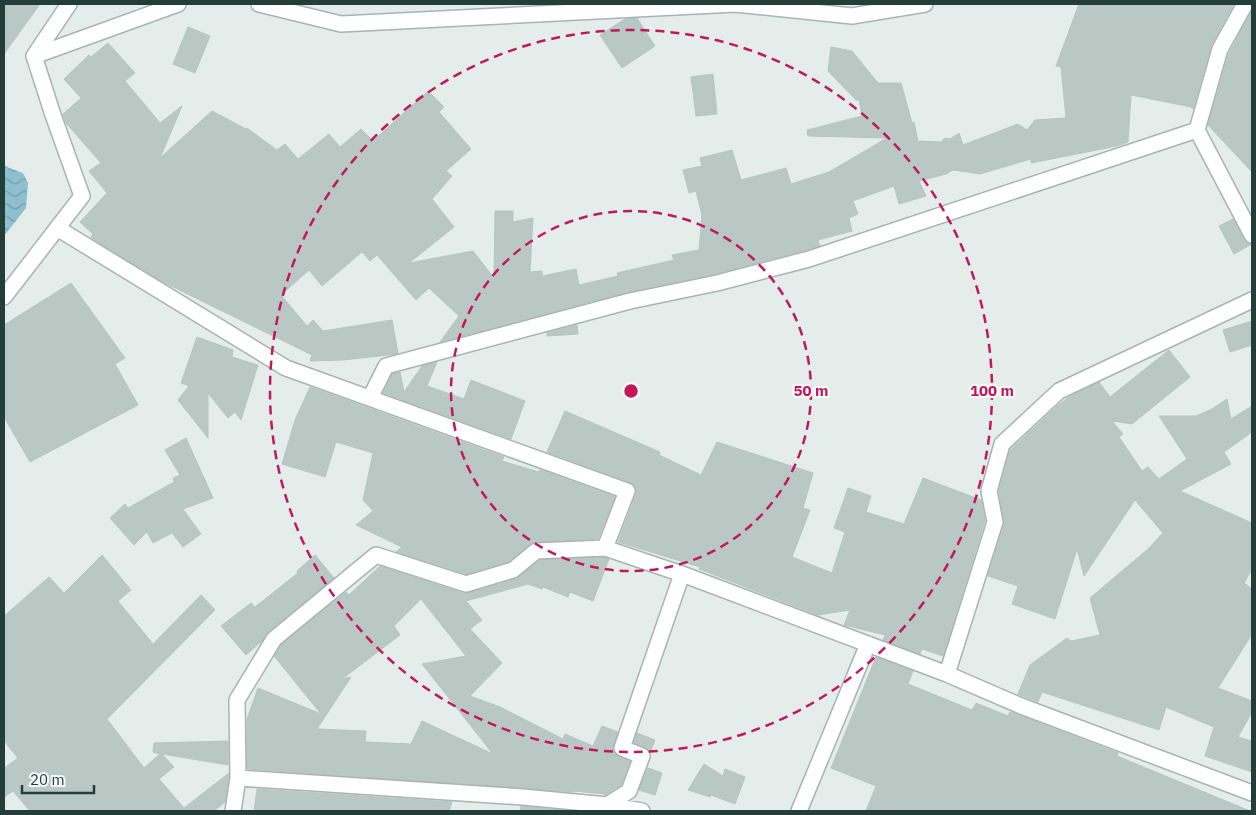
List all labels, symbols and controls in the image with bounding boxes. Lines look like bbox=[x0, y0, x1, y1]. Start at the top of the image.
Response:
text: 50 m bbox=[794, 381, 828, 400]
text: 100 m bbox=[970, 381, 1014, 400]
centre of rings bbox=[622, 382, 640, 400]
scale bar bbox=[22, 762, 95, 794]
text: 20 m bbox=[30, 770, 65, 789]

